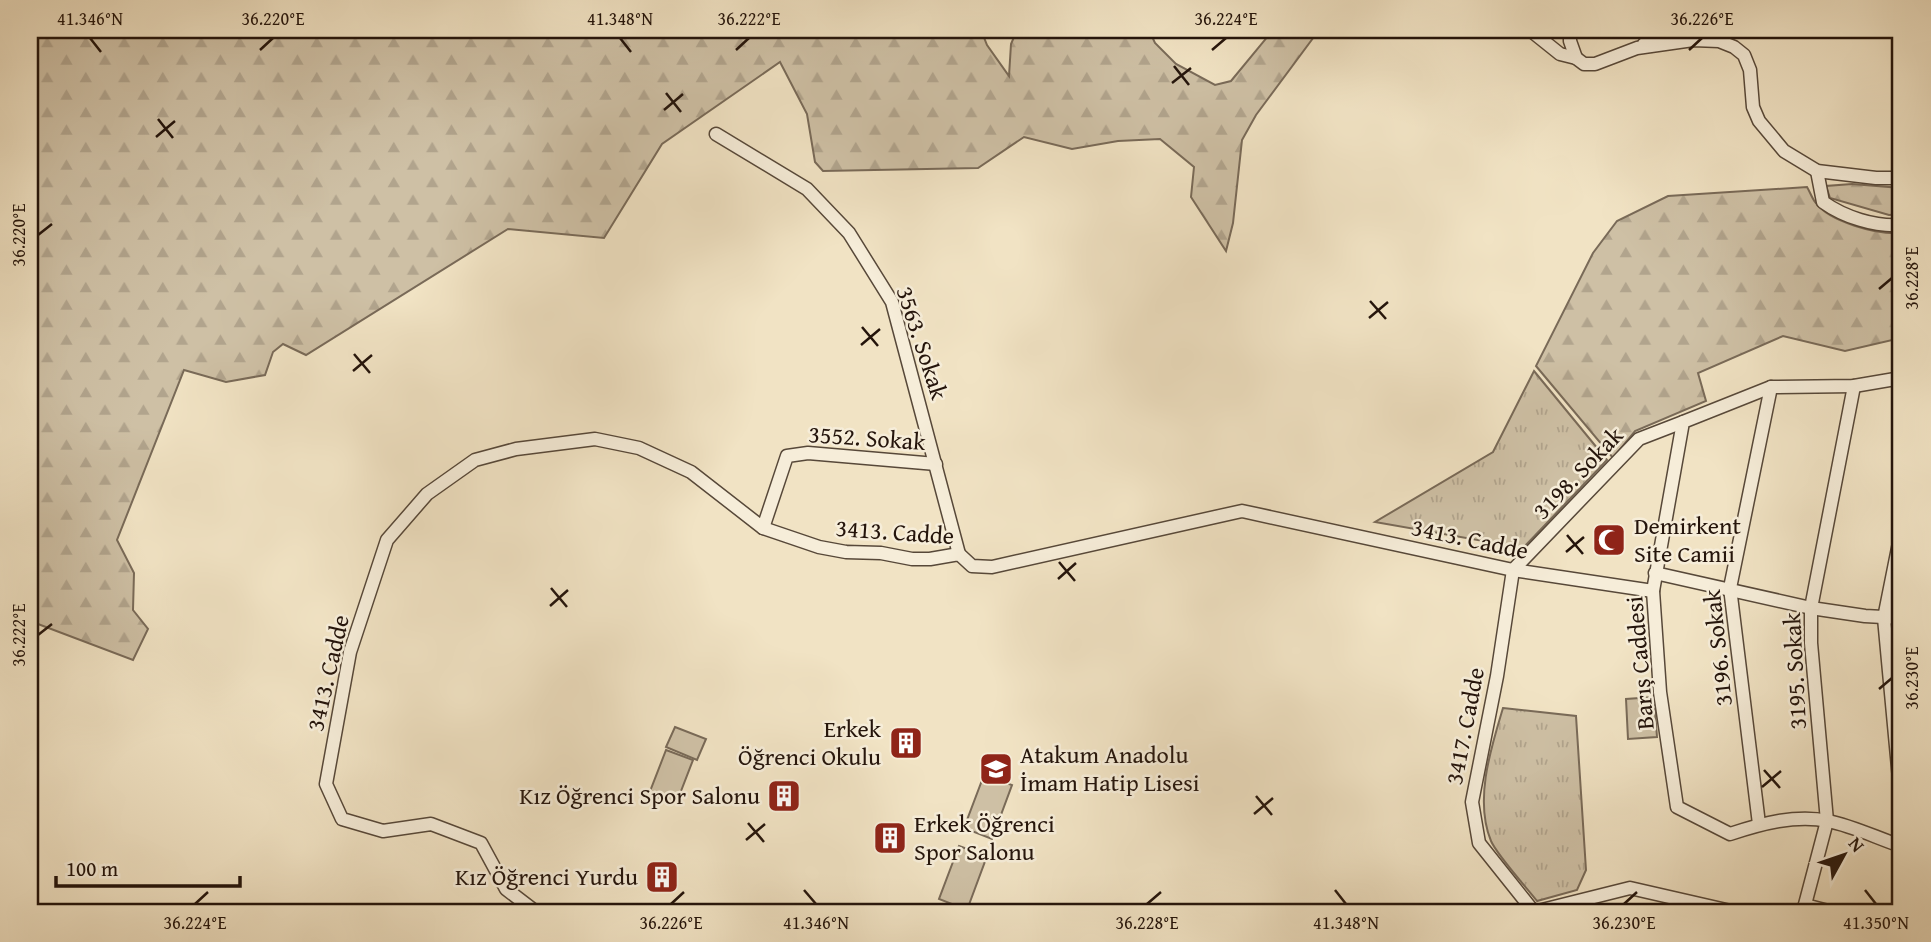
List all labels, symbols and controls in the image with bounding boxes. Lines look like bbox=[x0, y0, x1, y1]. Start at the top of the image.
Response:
text: 41.346°N bbox=[57, 5, 123, 32]
text: 36.220°E bbox=[241, 5, 305, 32]
text: 41.348°N bbox=[587, 5, 653, 32]
text: 36.222°E bbox=[717, 5, 781, 32]
text: 36.224°E bbox=[1194, 5, 1258, 32]
text: 36.226°E bbox=[1670, 5, 1734, 32]
text: 36.220°E bbox=[5, 203, 32, 267]
text: 36.228°E bbox=[1898, 246, 1925, 310]
street label: 3563. Sokak bbox=[888, 282, 957, 405]
street label: 3552. Sokak bbox=[807, 416, 927, 459]
street label: 3198. Sokak bbox=[1524, 418, 1631, 527]
place label: Demirkent Site Camii bbox=[1634, 508, 1742, 571]
street label: 3413. Cadde bbox=[1408, 509, 1532, 568]
street label: 3413. Cadde bbox=[835, 510, 955, 553]
mosque icon: Demirkent Site Camii bbox=[1590, 521, 1628, 559]
street label: 3196. Sokak bbox=[1694, 587, 1741, 708]
street label: Barış Caddesi bbox=[1616, 595, 1663, 731]
text: 36.222°E bbox=[5, 603, 32, 667]
street label: 3413. Cadde bbox=[297, 611, 358, 735]
street label: 3195. Sokak bbox=[1774, 611, 1815, 730]
text: 36.230°E bbox=[1898, 646, 1925, 710]
street label: 3417. Cadde bbox=[1436, 664, 1493, 787]
place label: Erkek Öğrenci Okulu bbox=[738, 711, 882, 774]
building icon: Erkek Öğrenci Okulu bbox=[887, 724, 925, 762]
place label: Atakum Anadolu İmam Hatip Lisesi bbox=[1020, 737, 1200, 800]
school or university icon: Atakum Anadolu İmam Hatip Lisesi bbox=[977, 750, 1015, 788]
building icon: Kız Öğrenci Spor Salonu bbox=[765, 777, 803, 815]
place label: Kız Öğrenci Spor Salonu bbox=[519, 778, 760, 813]
place label: Erkek Öğrenci Spor Salonu bbox=[914, 806, 1055, 869]
building icon: Erkek Öğrenci Spor Salonu bbox=[871, 819, 909, 857]
north arrow bbox=[1808, 820, 1878, 890]
text: N bbox=[1842, 830, 1872, 858]
scale bar bbox=[56, 844, 240, 888]
text: 100 m bbox=[66, 853, 118, 884]
building icon: Kız Öğrenci Yurdu bbox=[643, 858, 681, 896]
place label: Kız Öğrenci Yurdu bbox=[455, 859, 638, 894]
text: 36.224°E bbox=[163, 909, 227, 936]
text: 36.226°E bbox=[639, 909, 703, 936]
text: 41.346°N bbox=[783, 909, 849, 936]
text: 36.228°E bbox=[1115, 909, 1179, 936]
text: 41.348°N bbox=[1313, 909, 1379, 936]
text: 36.230°E bbox=[1592, 909, 1656, 936]
text: 41.350°N bbox=[1843, 909, 1909, 936]

